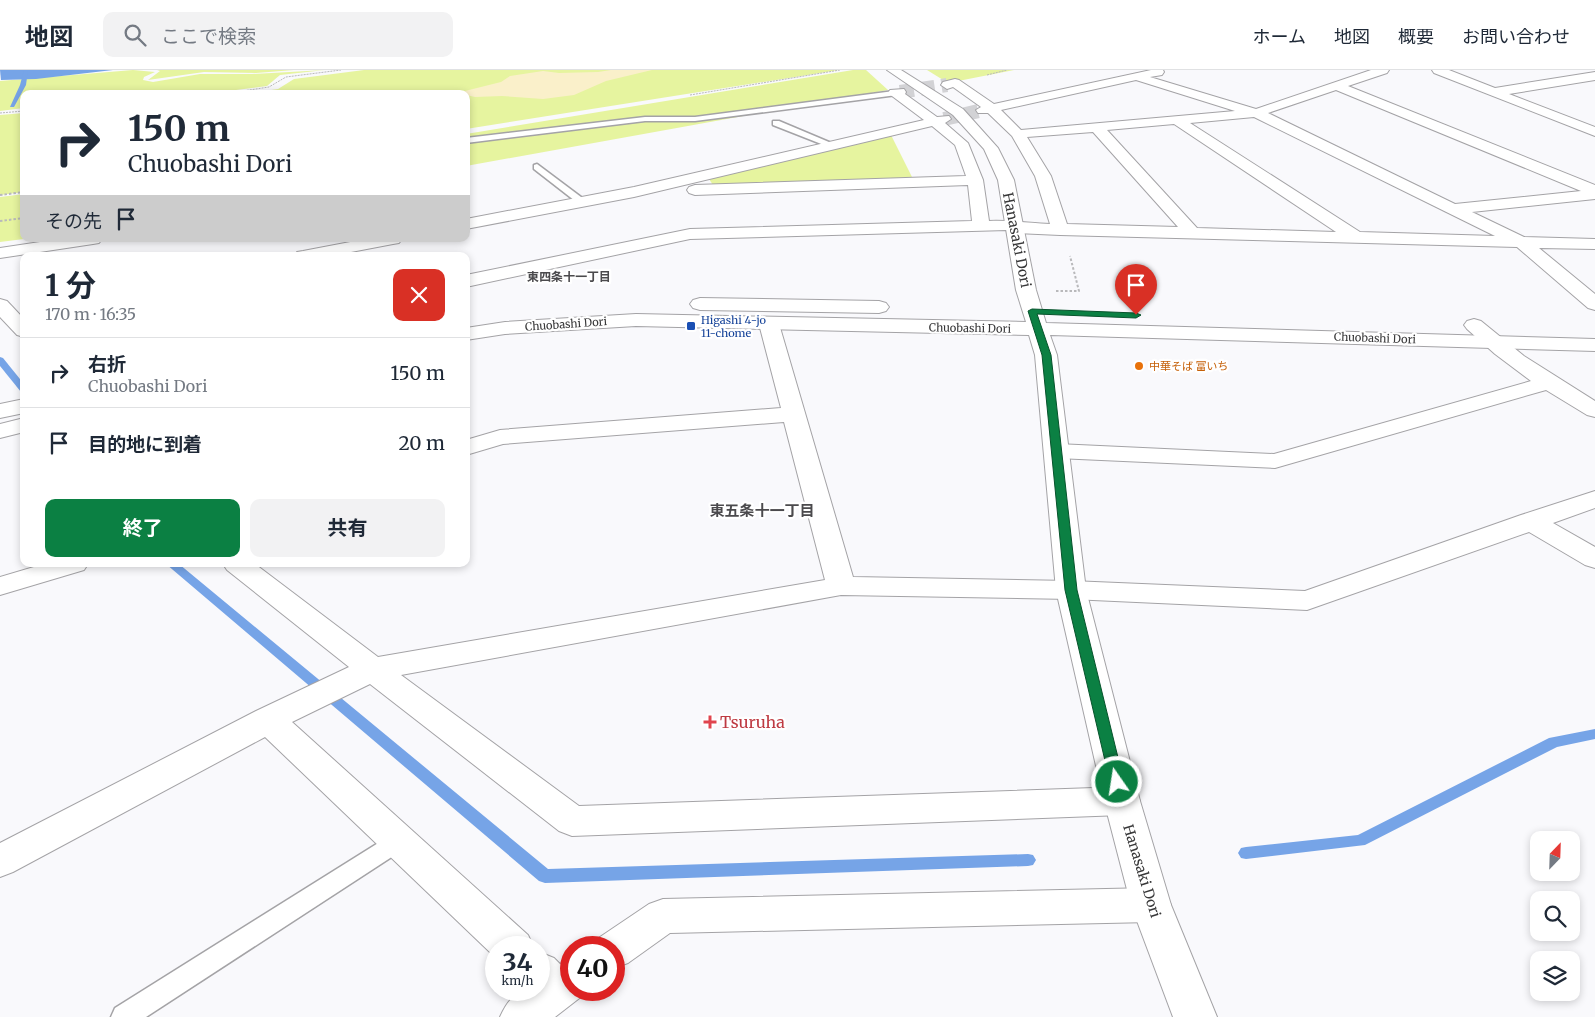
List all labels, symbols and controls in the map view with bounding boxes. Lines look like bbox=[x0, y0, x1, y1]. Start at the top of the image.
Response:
search box bbox=[103, 12, 453, 57]
text: 地図 bbox=[25, 21, 73, 52]
icon: search bbox=[121, 21, 149, 49]
text: ここで検索 bbox=[161, 24, 256, 48]
text: ホーム bbox=[1253, 25, 1306, 48]
text: 地図 bbox=[1334, 25, 1370, 48]
text: 概要 bbox=[1398, 25, 1434, 48]
text: お問い合わせ bbox=[1462, 25, 1570, 48]
text: 150 m bbox=[128, 107, 230, 151]
icon: right bbox=[45, 110, 110, 175]
text: Chuobashi Dori bbox=[128, 150, 292, 178]
street label: Hanasaki Dori bbox=[999, 191, 1035, 290]
icon: arrive bbox=[112, 205, 140, 233]
text: その先 bbox=[45, 209, 102, 233]
pin bbox=[1115, 264, 1157, 315]
text: 1 分 bbox=[45, 266, 96, 304]
button: close bbox=[393, 269, 445, 321]
district label: 東四条十一丁目 bbox=[527, 269, 611, 284]
icon: arrive bbox=[1122, 271, 1150, 299]
text: 170 m · 16:35 bbox=[45, 304, 136, 324]
place label: Higashi 4-jo 11-chome bbox=[701, 313, 767, 340]
street label: Chuobashi Dori bbox=[525, 314, 608, 334]
marker: Higashi 4-jo 11-chome bbox=[685, 320, 697, 332]
street label: Chuobashi Dori bbox=[929, 320, 1012, 336]
street label: Chuobashi Dori bbox=[1334, 330, 1417, 346]
text: 右折 bbox=[88, 352, 126, 376]
icon: right bbox=[45, 359, 73, 387]
place label: 中華そば 富いち bbox=[1149, 359, 1229, 373]
marker: 中華そば 富いち bbox=[1133, 360, 1145, 372]
text: 150 m bbox=[391, 361, 445, 385]
text: Chuobashi Dori bbox=[88, 376, 208, 396]
icon: arrive bbox=[45, 429, 73, 457]
text: 20 m bbox=[398, 431, 445, 455]
text: 目的地に到着 bbox=[88, 432, 202, 456]
button: 終了 bbox=[45, 499, 240, 557]
button: 共有 bbox=[250, 499, 445, 557]
district label: 東五条十一丁目 bbox=[709, 501, 815, 520]
place label: Tsuruha bbox=[720, 712, 785, 732]
marker: Tsuruha bbox=[704, 716, 716, 728]
position arrow bbox=[1090, 755, 1142, 807]
street label: Hanasaki Dori bbox=[1119, 822, 1165, 920]
north arrow bbox=[1530, 831, 1580, 881]
map controls bbox=[1530, 831, 1580, 1001]
button: search bbox=[1530, 891, 1580, 941]
speed limit sign: 40 bbox=[560, 936, 625, 1001]
text: 34 bbox=[503, 946, 532, 978]
button: layers bbox=[1530, 951, 1580, 1001]
text: km/h bbox=[502, 973, 533, 988]

